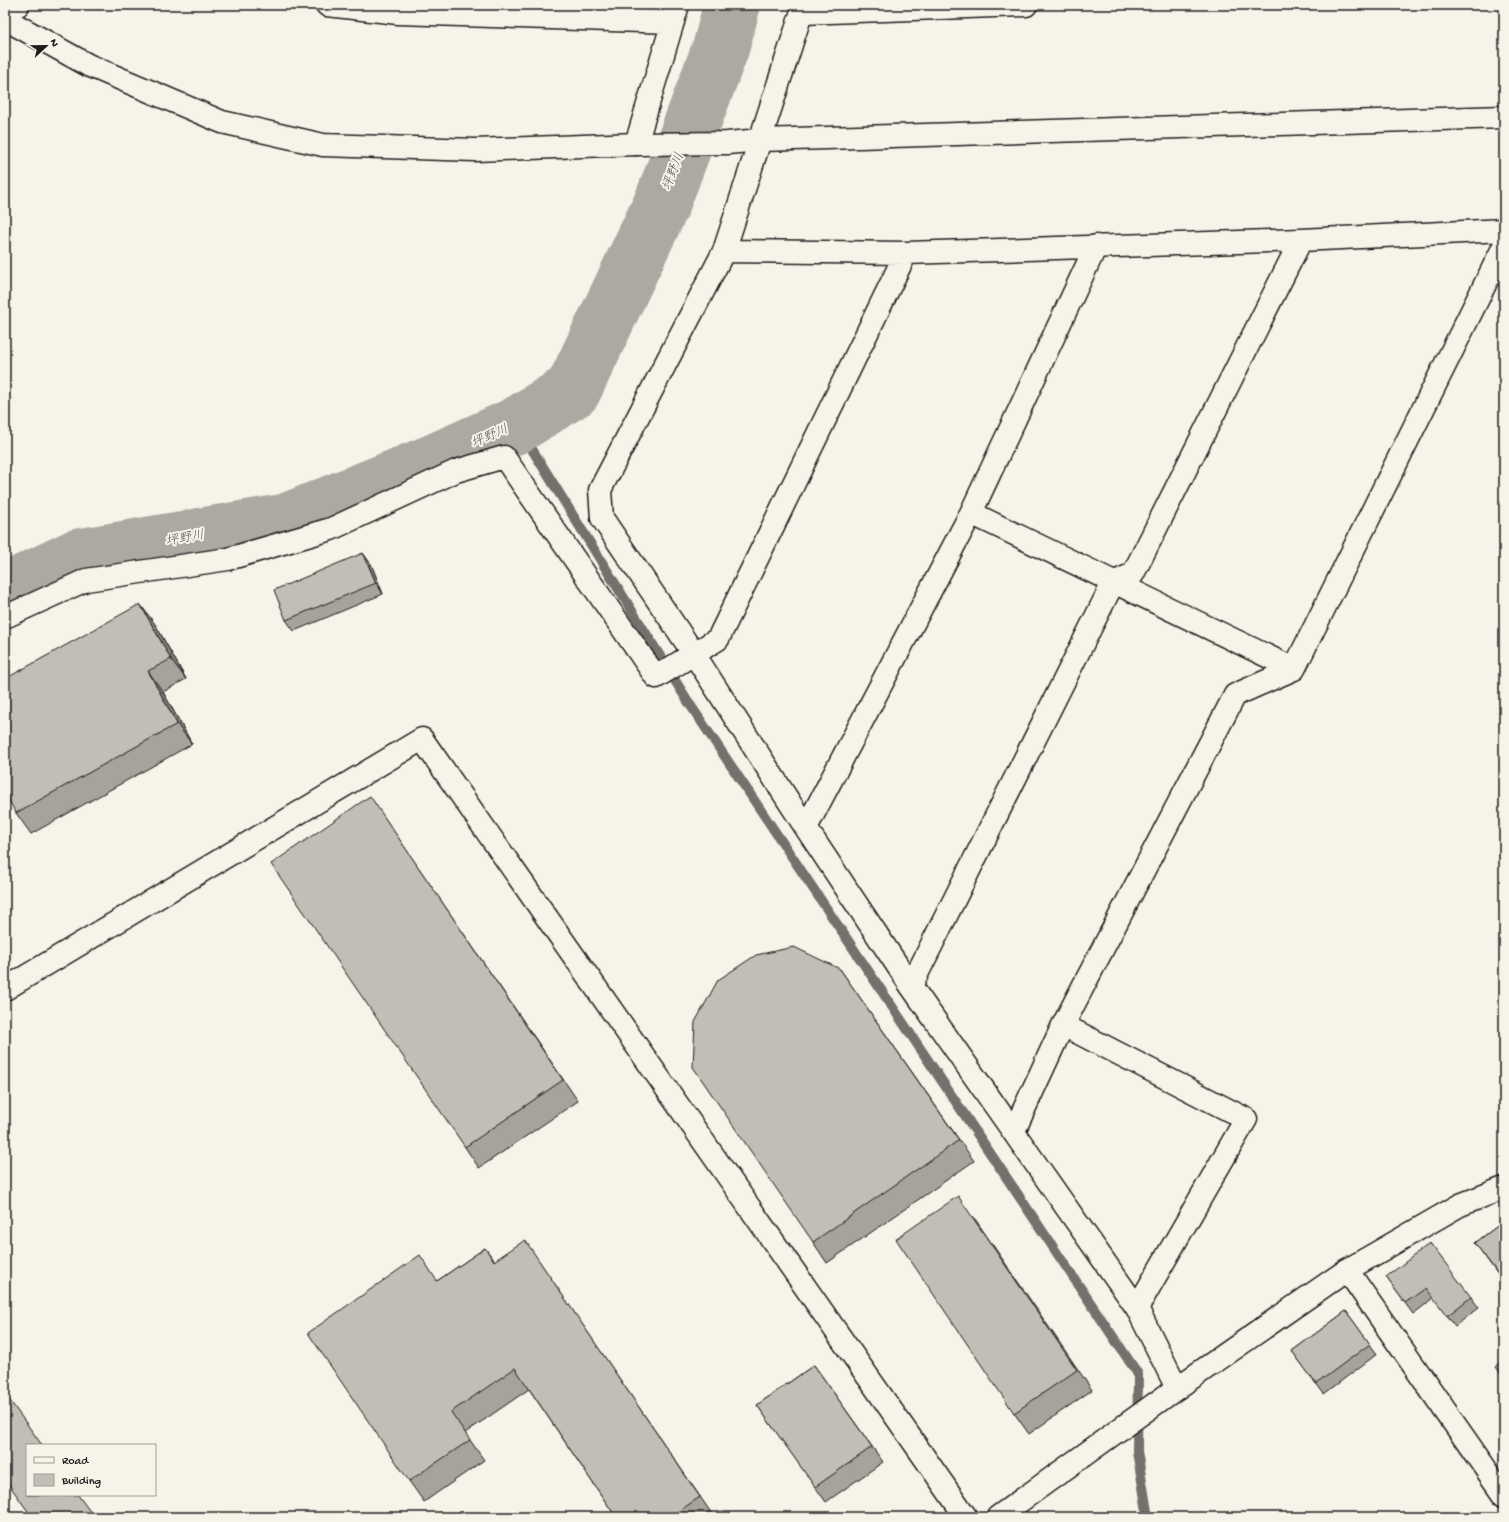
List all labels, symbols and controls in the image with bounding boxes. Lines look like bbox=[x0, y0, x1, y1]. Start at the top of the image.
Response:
north arrow bbox=[26, 26, 66, 66]
text: N bbox=[47, 37, 60, 49]
water label: 坪野川 bbox=[660, 151, 688, 193]
water label: 坪野川 bbox=[469, 422, 511, 452]
water label: 坪野川 bbox=[164, 528, 206, 550]
legend bbox=[26, 1444, 156, 1496]
text: Road bbox=[62, 1455, 89, 1469]
text: Building bbox=[61, 1475, 101, 1489]

